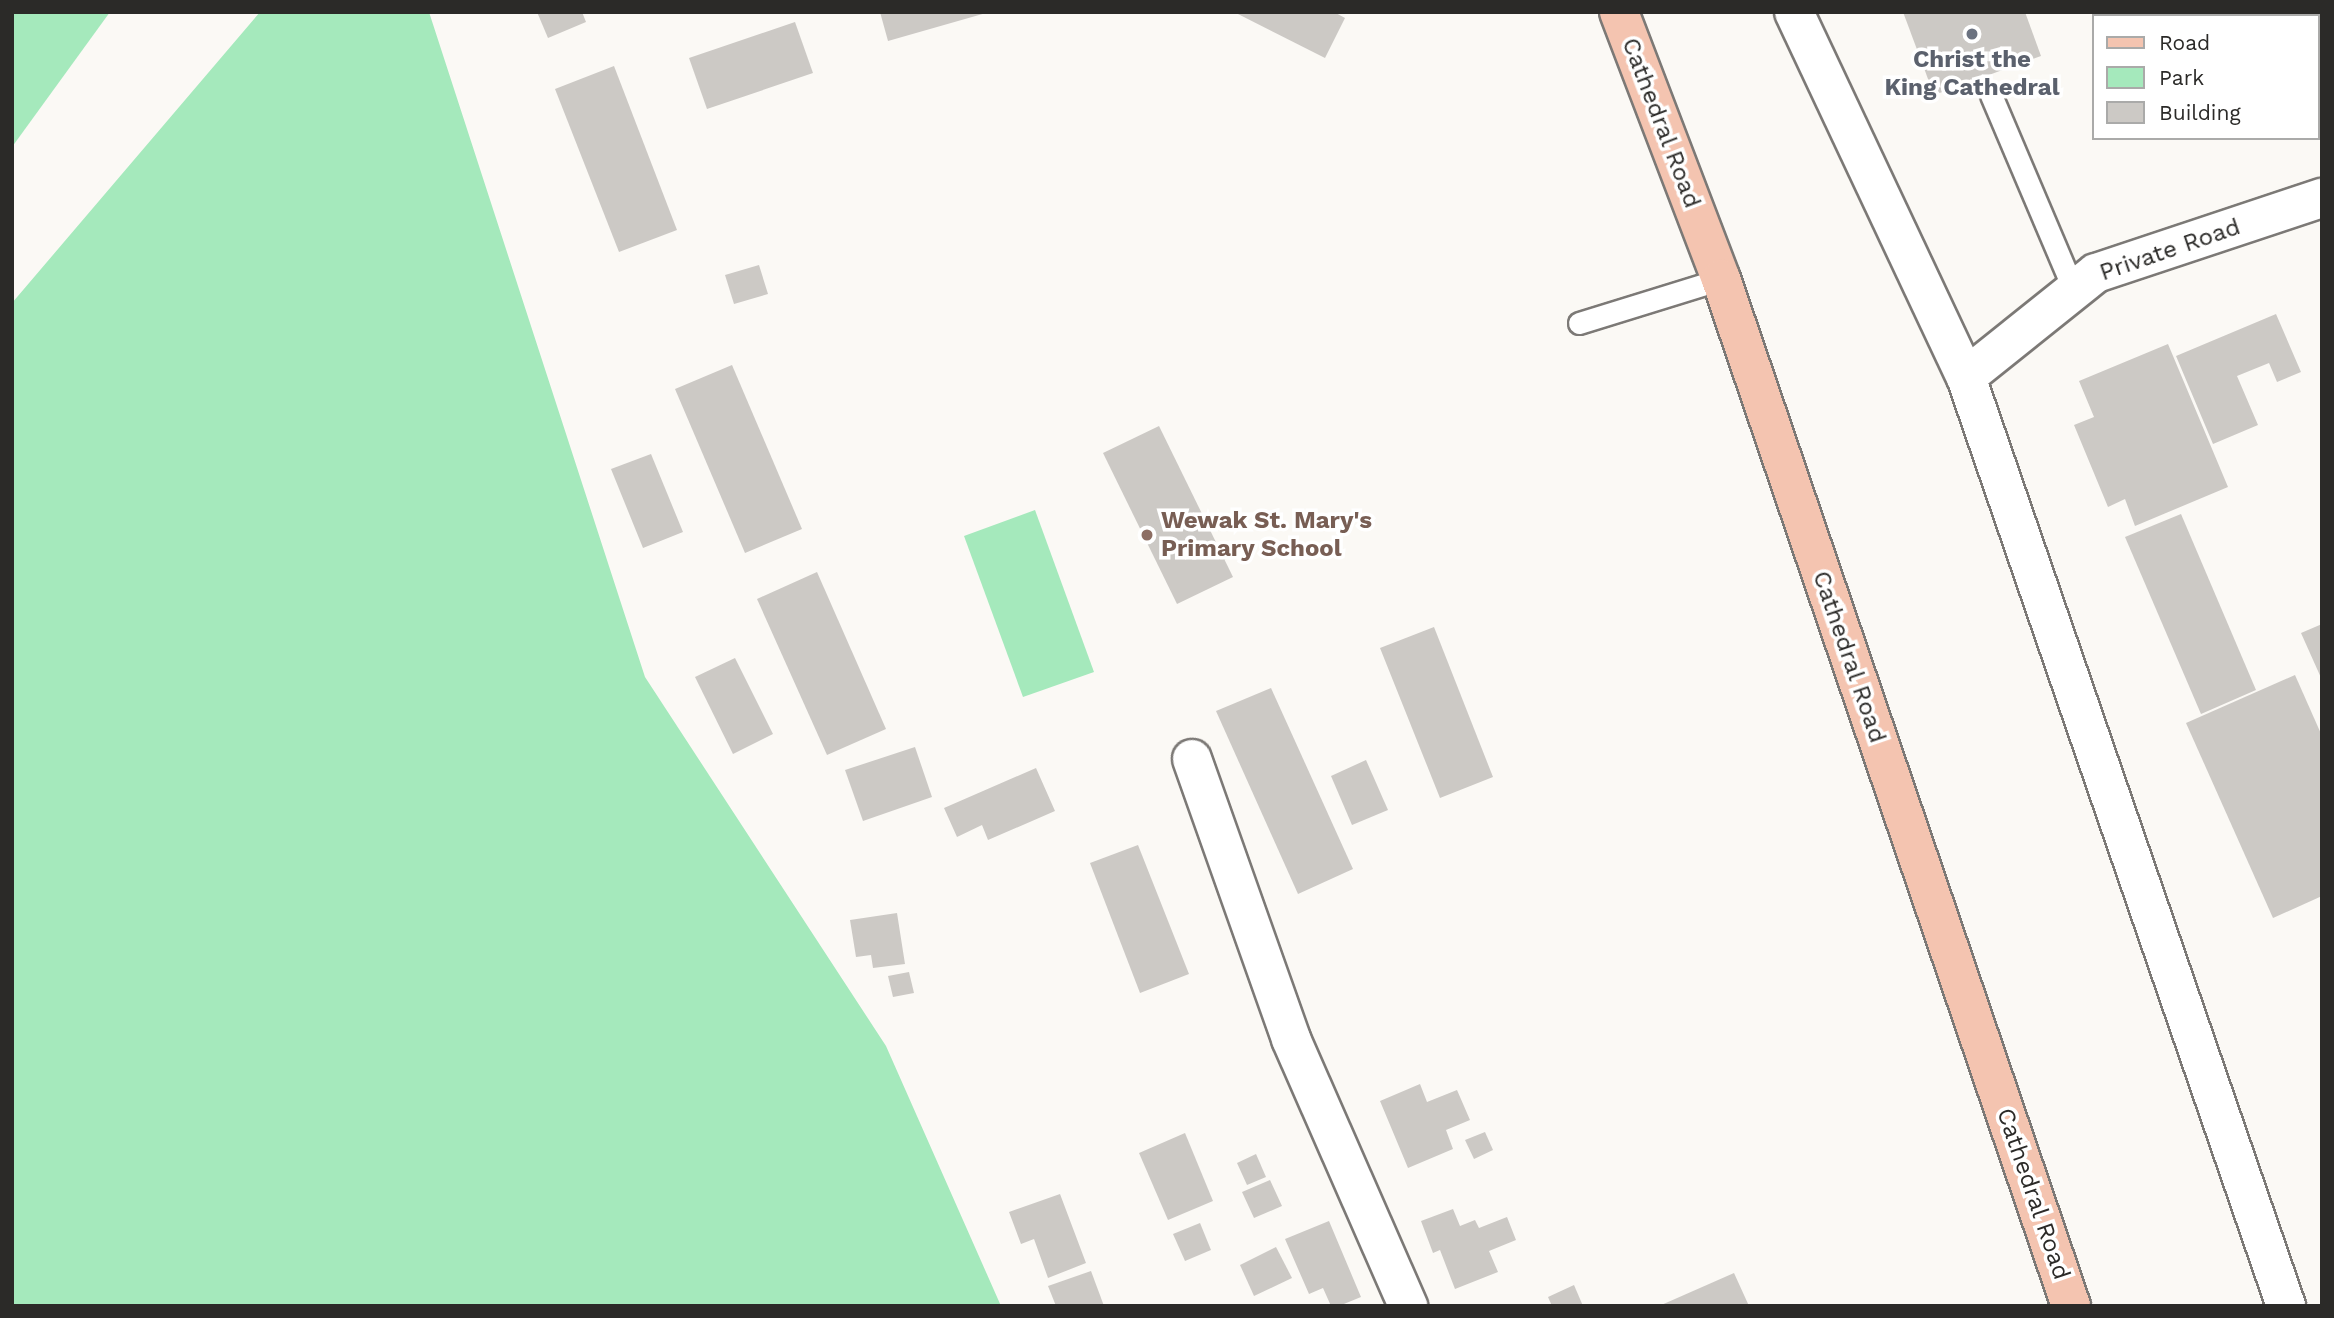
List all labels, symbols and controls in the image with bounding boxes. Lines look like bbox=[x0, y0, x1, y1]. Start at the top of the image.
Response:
legend bbox=[2092, 14, 2320, 140]
marker: Christ the King Cathedral bbox=[1964, 26, 1980, 42]
text: Road bbox=[2159, 30, 2210, 55]
street label: Cathedral Road bbox=[1615, 34, 1707, 212]
place label: Christ the King Cathedral bbox=[1884, 46, 2060, 102]
text: Park bbox=[2159, 65, 2204, 90]
text: Building bbox=[2159, 100, 2241, 125]
street label: Private Road bbox=[2096, 212, 2244, 288]
place label: Wewak St. Mary's Primary School bbox=[1161, 507, 1372, 563]
marker: Wewak St. Mary's Primary School bbox=[1139, 527, 1155, 543]
street label: Cathedral Road bbox=[1806, 567, 1892, 747]
street label: Cathedral Road bbox=[1990, 1104, 2076, 1284]

